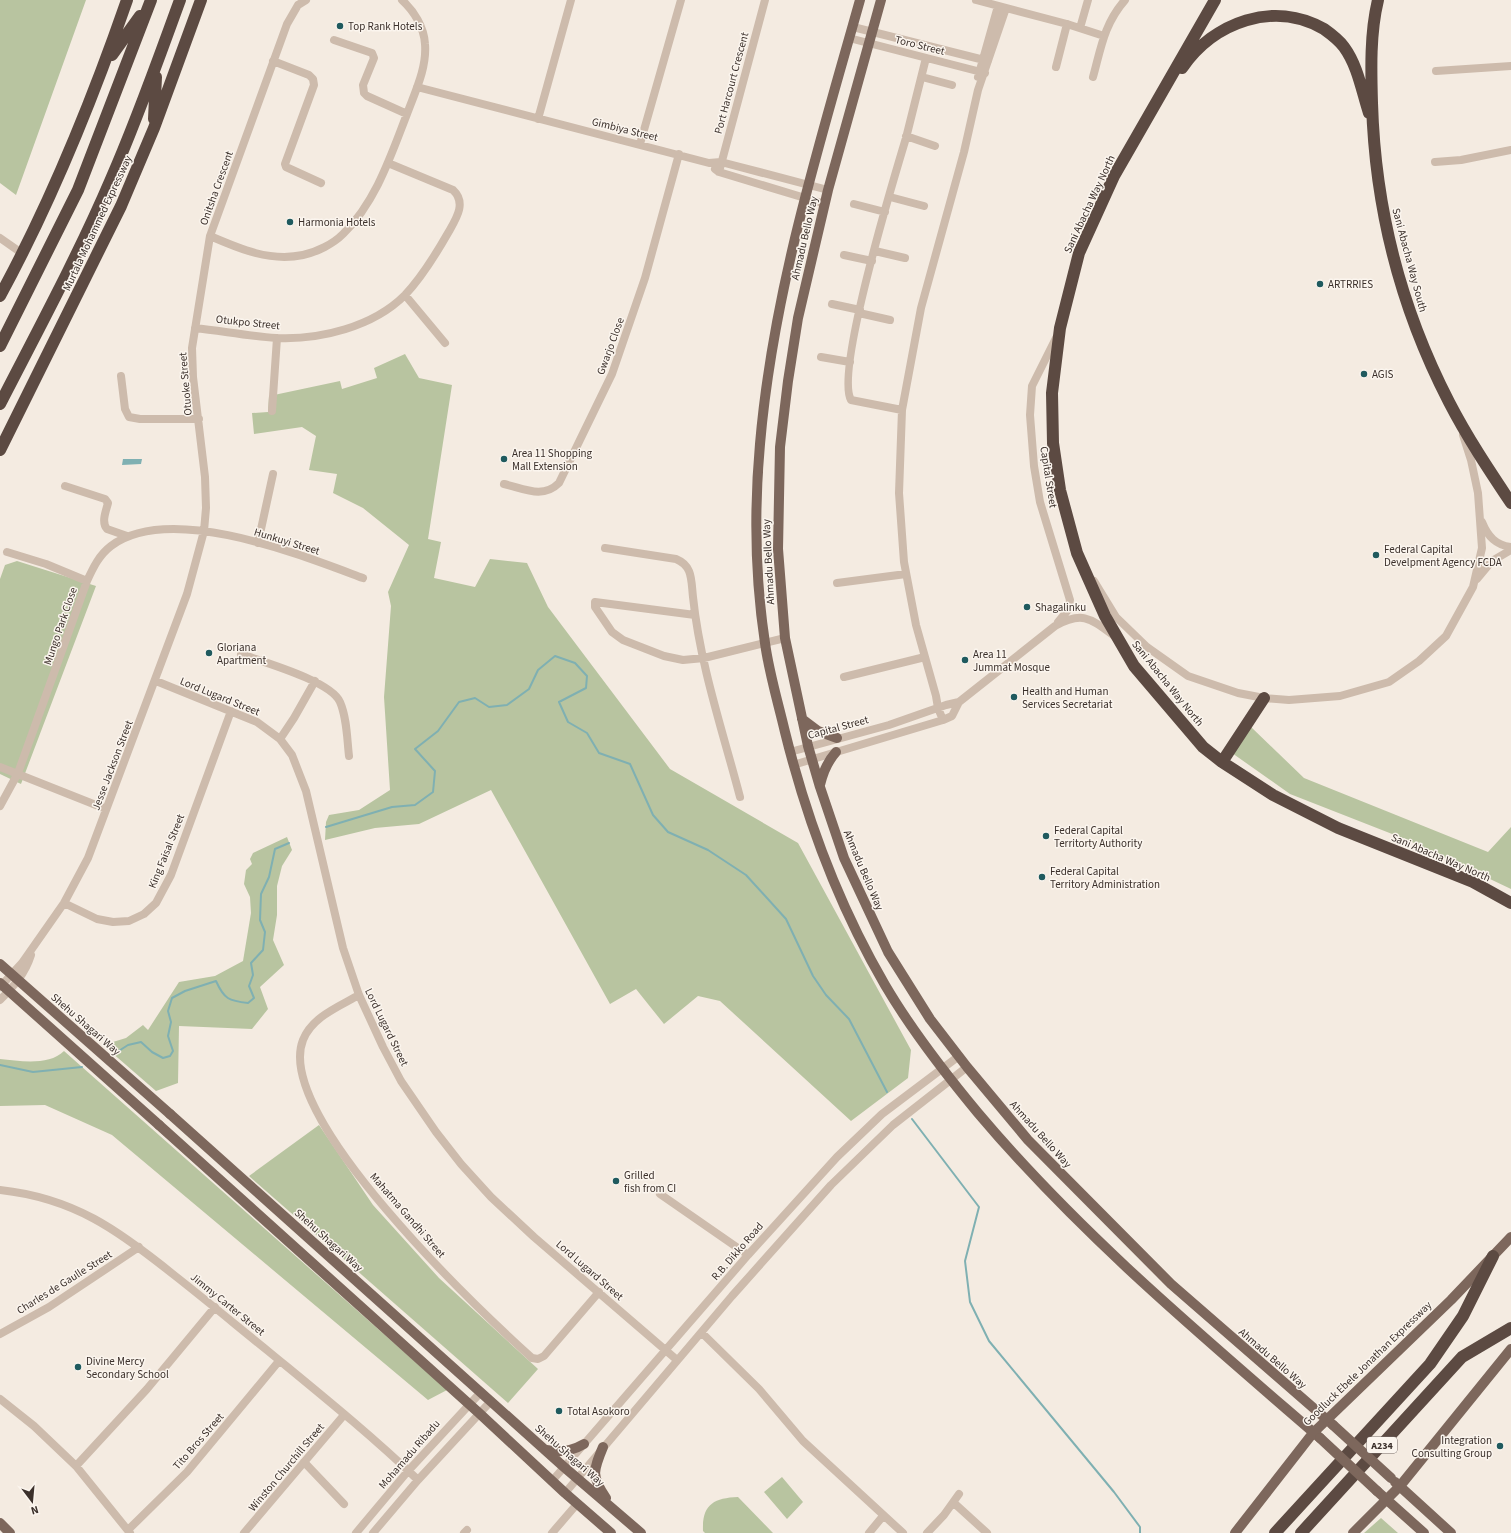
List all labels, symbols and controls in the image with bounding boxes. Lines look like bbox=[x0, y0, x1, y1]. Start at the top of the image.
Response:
place label: Top Rank Hotels bbox=[348, 19, 423, 34]
marker: Top Rank Hotels bbox=[335, 21, 345, 31]
street label: Port Harcourt Crescent bbox=[711, 30, 752, 136]
street label: Toro Street bbox=[894, 32, 946, 59]
street label: Gimbiya Street bbox=[590, 114, 660, 145]
street label: Onitsha Crescent bbox=[196, 149, 237, 227]
street label: Murtala Mohammed Expressway bbox=[59, 153, 136, 294]
street label: Sani Abacha Way North bbox=[1060, 153, 1119, 256]
street label: Ahmadu Bello Way bbox=[788, 195, 821, 282]
street label: Sani Abacha Way South bbox=[1388, 206, 1431, 314]
place label: Harmonia Hotels bbox=[298, 215, 376, 230]
marker: Harmonia Hotels bbox=[285, 217, 295, 227]
place label: ARTRRIES bbox=[1328, 277, 1373, 292]
marker: ARTRRIES bbox=[1315, 279, 1325, 289]
street label: Otukpo Street bbox=[215, 312, 281, 333]
street label: Gwarjo Close bbox=[593, 315, 628, 377]
street label: Otuoke Street bbox=[175, 351, 196, 416]
place label: AGIS bbox=[1372, 367, 1394, 382]
marker: AGIS bbox=[1359, 369, 1369, 379]
street label: Capital Street bbox=[1036, 445, 1061, 509]
place label: Area 11 Shopping Mall Extension bbox=[512, 446, 593, 474]
marker: Area 11 Shopping Mall Extension bbox=[499, 454, 509, 464]
street label: Ahmadu Bello Way bbox=[759, 519, 778, 605]
street label: Hunkuyi Street bbox=[252, 524, 322, 559]
place label: Federal Capital Develpment Agency FCDA bbox=[1384, 542, 1502, 570]
marker: Federal Capital Develpment Agency FCDA bbox=[1371, 550, 1381, 560]
street label: Mungo Park Close bbox=[40, 585, 81, 667]
place label: Shagalinku bbox=[1035, 600, 1086, 615]
marker: Shagalinku bbox=[1022, 602, 1032, 612]
street label: Sani Abacha Way North bbox=[1128, 637, 1207, 729]
place label: Gloriana Apartment bbox=[217, 640, 267, 668]
place label: Area 11 Jummat Mosque bbox=[973, 647, 1050, 675]
marker: Gloriana Apartment bbox=[204, 648, 214, 658]
marker: Area 11 Jummat Mosque bbox=[960, 655, 970, 665]
street label: Lord Lugard Street bbox=[178, 674, 262, 719]
place label: Health and Human Services Secretariat bbox=[1022, 684, 1113, 712]
marker: Health and Human Services Secretariat bbox=[1009, 692, 1019, 702]
street label: Capital Street bbox=[806, 712, 870, 743]
street label: Jesse Jackson Street bbox=[88, 718, 137, 812]
street label: King Faisal Street bbox=[145, 812, 188, 891]
place label: Federal Capital Territorty Authority bbox=[1054, 823, 1142, 851]
street label: Ahmadu Bello Way bbox=[840, 828, 887, 913]
street label: Sani Abacha Way North bbox=[1389, 830, 1493, 885]
marker: Federal Capital Territorty Authority bbox=[1041, 831, 1051, 841]
place label: Federal Capital Territory Administration bbox=[1050, 864, 1160, 892]
marker: Federal Capital Territory Administration bbox=[1037, 872, 1047, 882]
street label: Lord Lugard Street bbox=[361, 986, 412, 1069]
street label: Shehu Shagari Way bbox=[48, 990, 124, 1059]
street label: Ahmadu Bello Way bbox=[1006, 1097, 1075, 1171]
place label: Grilled fish from CI bbox=[624, 1168, 676, 1196]
street label: Mahatma Gandhi Street bbox=[366, 1169, 449, 1261]
marker: Grilled fish from CI bbox=[611, 1176, 621, 1186]
street label: Shehu Shagari Way bbox=[291, 1205, 366, 1275]
street label: R.B. Dikko Road bbox=[708, 1219, 767, 1284]
street label: Lord Lugard Street bbox=[553, 1237, 627, 1304]
street label: Charles de Gaulle Street bbox=[14, 1247, 115, 1318]
street label: Jimmy Carter Street bbox=[187, 1270, 268, 1339]
street label: Goodluck Ebele Jonathan Expressway bbox=[1300, 1298, 1435, 1429]
street label: Ahmadu Bello Way bbox=[1235, 1325, 1310, 1392]
place label: Divine Mercy Secondary School bbox=[86, 1354, 169, 1382]
marker: Divine Mercy Secondary School bbox=[73, 1362, 83, 1372]
place label: Total Asokoro bbox=[567, 1404, 630, 1419]
marker: Total Asokoro bbox=[554, 1406, 564, 1416]
street label: Tito Bros Street bbox=[169, 1409, 227, 1473]
street label: Mohamadu Ribadu bbox=[375, 1417, 444, 1492]
street label: Winston Churchill Street bbox=[245, 1420, 328, 1514]
street label: Shehu Shagari Way bbox=[532, 1421, 608, 1490]
place label: Integration Consulting Group bbox=[1412, 1433, 1492, 1461]
road number: A234 bbox=[1367, 1437, 1397, 1453]
marker: Integration Consulting Group bbox=[1495, 1441, 1505, 1451]
north arrow bbox=[12, 1481, 52, 1521]
text: N bbox=[29, 1502, 40, 1518]

